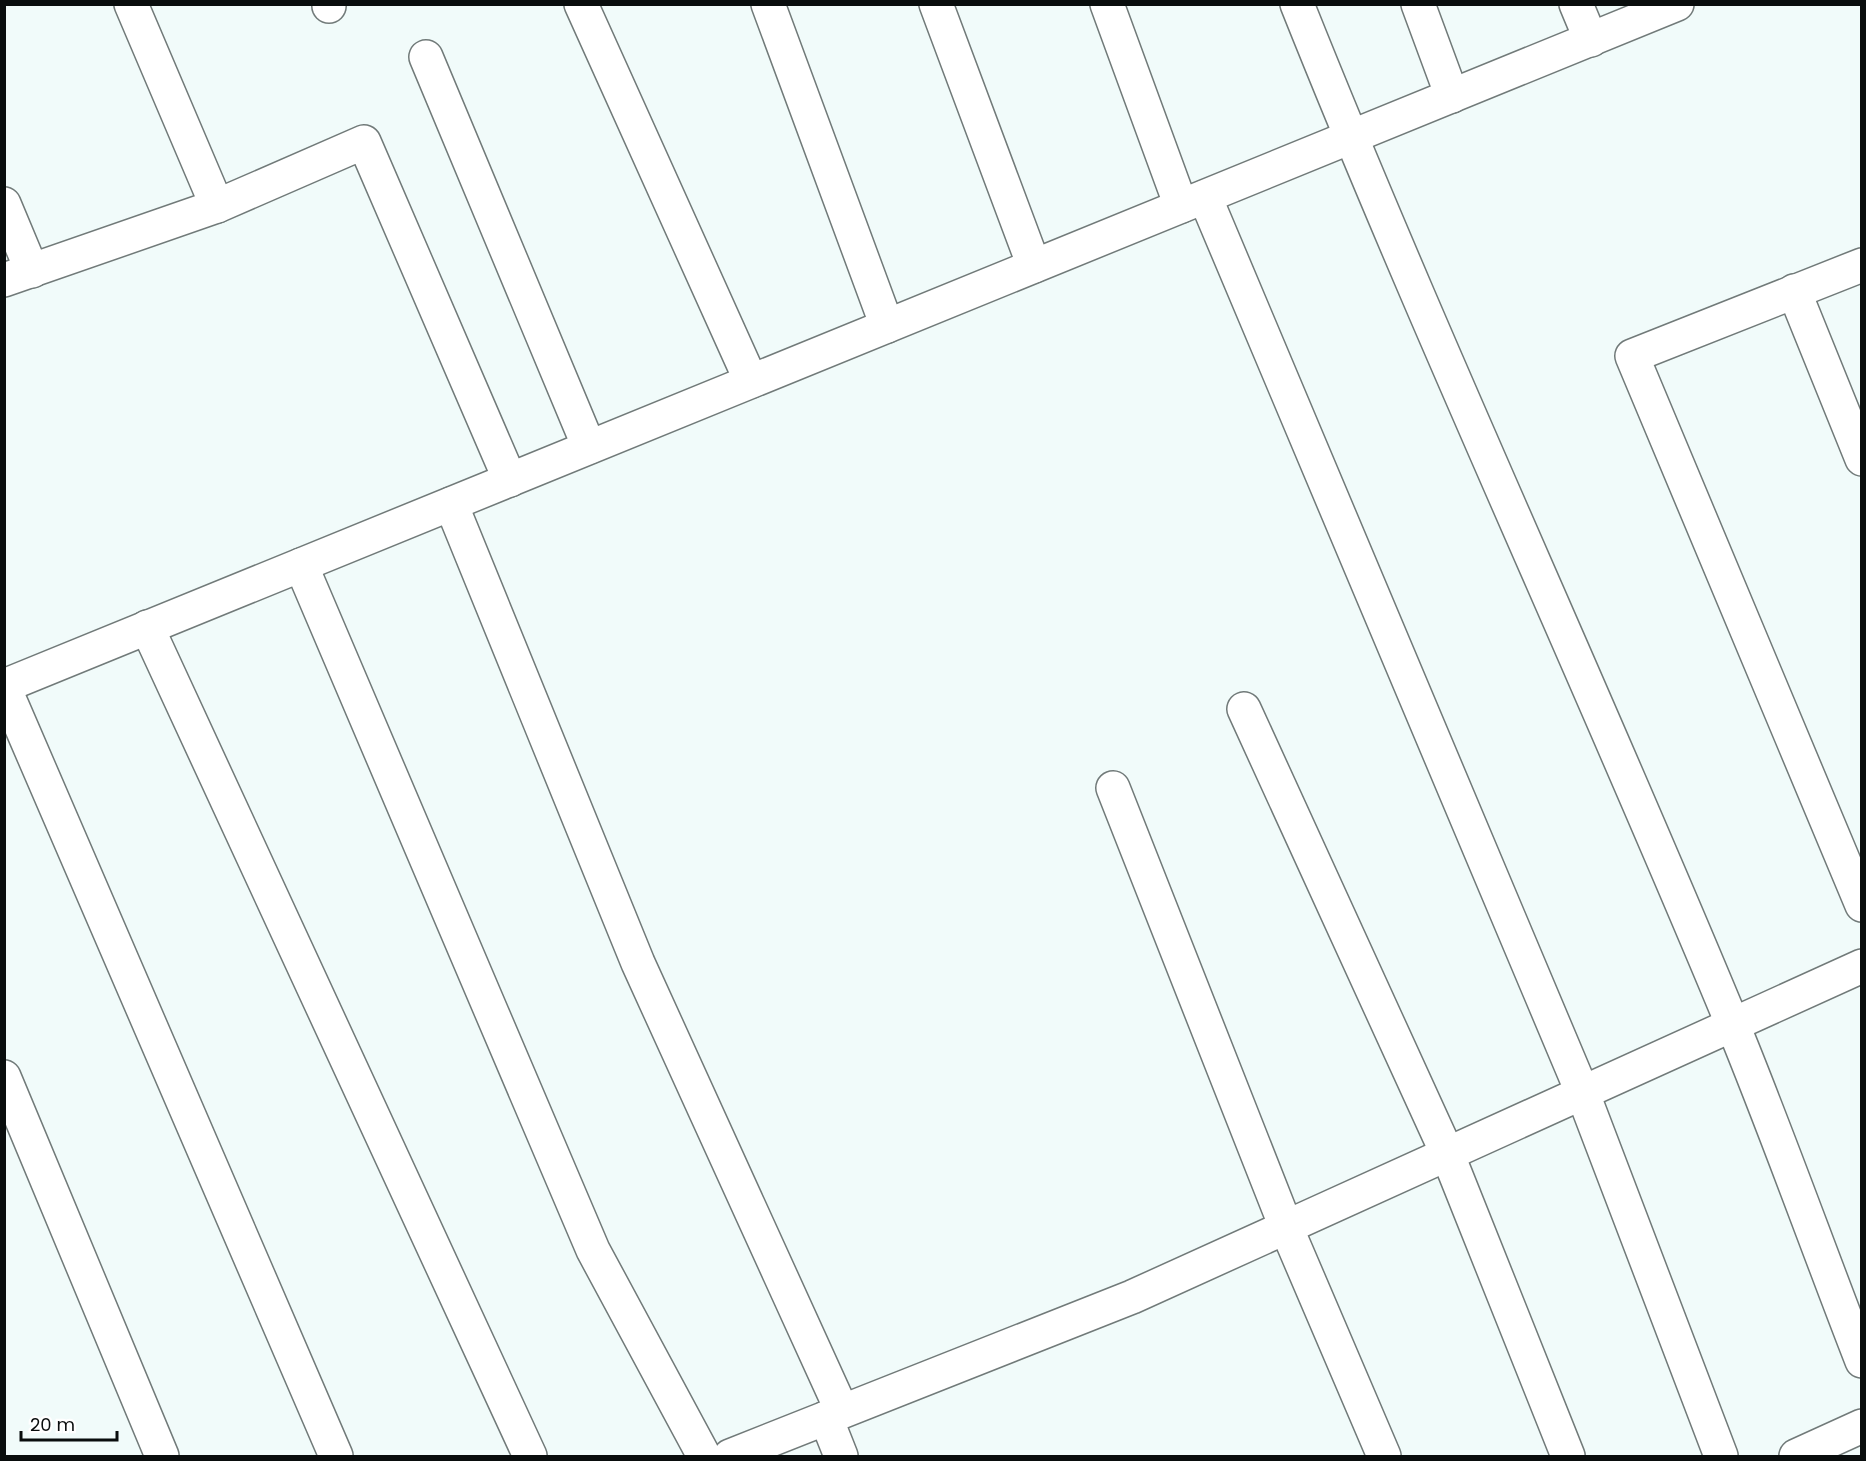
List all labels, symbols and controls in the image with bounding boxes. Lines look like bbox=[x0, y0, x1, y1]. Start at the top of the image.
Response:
scale bar bbox=[21, 1404, 117, 1442]
text: 20 m bbox=[30, 1412, 75, 1437]

